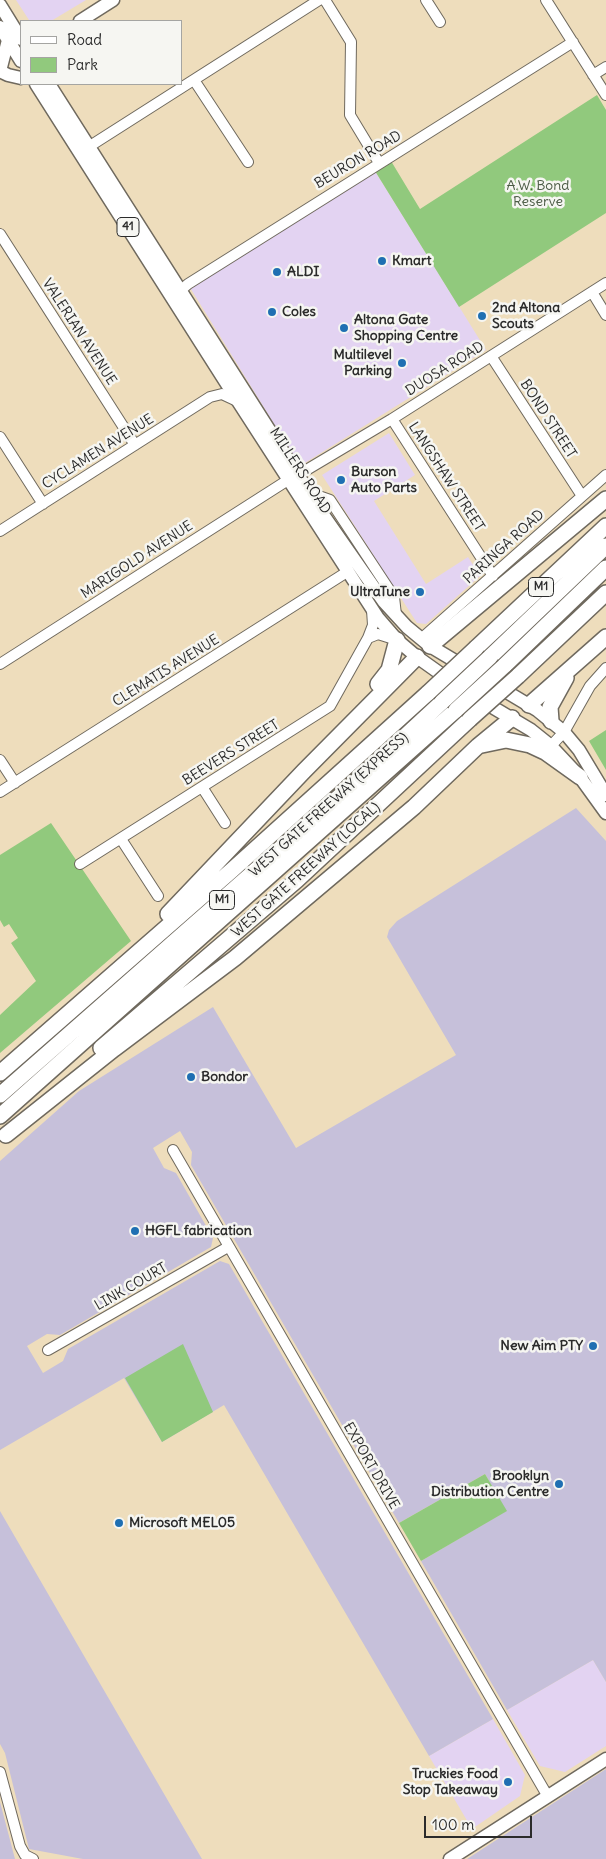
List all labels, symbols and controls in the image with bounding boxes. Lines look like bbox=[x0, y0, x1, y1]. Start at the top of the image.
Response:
legend bbox=[20, 20, 182, 85]
text: Road bbox=[67, 30, 102, 49]
text: Park bbox=[67, 55, 98, 74]
street label: BEURON ROAD bbox=[312, 128, 404, 192]
park label: A.W. Bond Reserve bbox=[506, 178, 570, 210]
road number: 41 bbox=[117, 218, 139, 236]
place label: Kmart bbox=[392, 253, 431, 269]
marker: Kmart bbox=[376, 255, 388, 267]
place label: ALDI bbox=[287, 264, 319, 280]
marker: ALDI bbox=[271, 266, 283, 278]
street label: VALERIAN AVENUE bbox=[38, 276, 120, 388]
place label: 2nd Altona Scouts bbox=[492, 300, 560, 332]
place label: Coles bbox=[282, 304, 316, 320]
marker: Coles bbox=[266, 306, 278, 318]
marker: 2nd Altona Scouts bbox=[476, 310, 488, 322]
place label: Altona Gate Shopping Centre bbox=[354, 312, 458, 344]
marker: Altona Gate Shopping Centre bbox=[338, 322, 350, 334]
street label: DUOSA ROAD bbox=[403, 338, 487, 400]
place label: Multilevel Parking bbox=[333, 347, 392, 380]
marker: Multilevel Parking bbox=[396, 357, 408, 369]
street label: BOND STREET bbox=[516, 376, 580, 462]
street label: CYCLAMEN AVENUE bbox=[39, 411, 157, 493]
street label: LANGSHAW STREET bbox=[404, 419, 488, 535]
street label: MILLERS ROAD bbox=[266, 425, 334, 517]
place label: Burson Auto Parts bbox=[351, 464, 417, 497]
marker: Burson Auto Parts bbox=[335, 474, 347, 486]
street label: PARINGA ROAD bbox=[460, 506, 548, 588]
street label: MARIGOLD AVENUE bbox=[78, 518, 196, 602]
road number: M1 bbox=[528, 578, 554, 596]
place label: UltraTune bbox=[350, 584, 410, 600]
marker: UltraTune bbox=[414, 586, 426, 598]
street label: CLEMATIS AVENUE bbox=[110, 631, 222, 711]
street label: BEEVERS STREET bbox=[180, 717, 282, 789]
street label: WEST GATE FREEWAY (EXPRESS) bbox=[246, 729, 412, 881]
street label: WEST GATE FREEWAY (LOCAL) bbox=[228, 799, 384, 941]
road number: M1 bbox=[210, 890, 234, 910]
place label: Bondor bbox=[201, 1069, 248, 1085]
marker: Bondor bbox=[185, 1071, 197, 1083]
place label: HGFL fabrication bbox=[145, 1223, 252, 1239]
marker: HGFL fabrication bbox=[129, 1225, 141, 1237]
street label: LINK COURT bbox=[92, 1260, 170, 1314]
place label: New Aim PTY bbox=[500, 1338, 583, 1354]
marker: New Aim PTY bbox=[587, 1340, 599, 1352]
street label: EXPORT DRIVE bbox=[339, 1420, 403, 1512]
place label: Brooklyn Distribution Centre bbox=[431, 1468, 549, 1500]
marker: Brooklyn Distribution Centre bbox=[553, 1478, 565, 1490]
place label: Microsoft MEL05 bbox=[129, 1515, 235, 1531]
marker: Microsoft MEL05 bbox=[113, 1517, 125, 1529]
place label: Truckies Food Stop Takeaway bbox=[403, 1766, 498, 1798]
marker: Truckies Food Stop Takeaway bbox=[502, 1776, 514, 1788]
scale bar bbox=[426, 1806, 534, 1838]
text: 100 m bbox=[432, 1815, 474, 1834]

